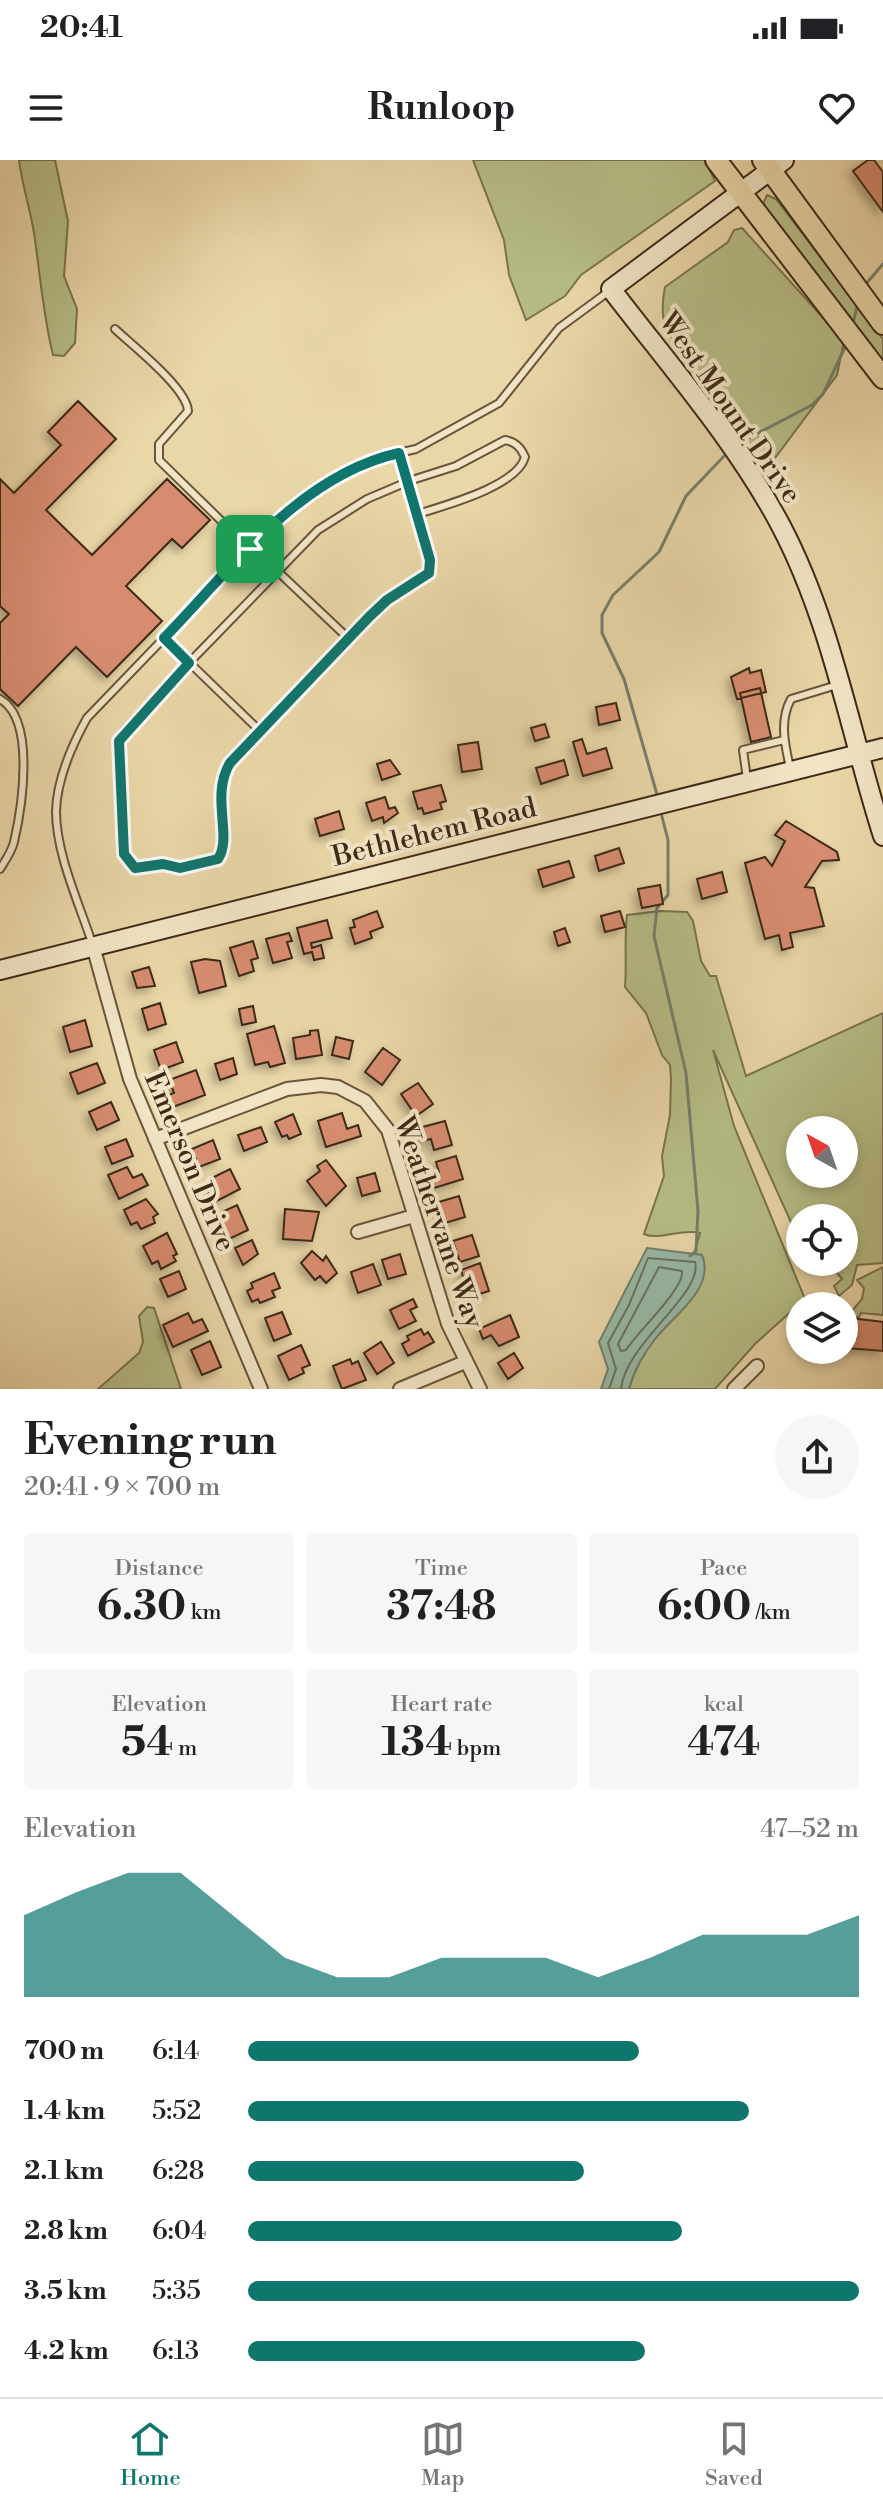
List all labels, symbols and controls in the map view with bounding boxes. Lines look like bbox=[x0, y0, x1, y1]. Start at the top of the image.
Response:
text: 20:41 bbox=[40, 9, 123, 47]
icon: menu bbox=[24, 86, 68, 130]
text: Runloop bbox=[368, 86, 515, 131]
icon: heart bbox=[815, 86, 859, 130]
street label: West Mount Drive bbox=[650, 304, 809, 510]
pin bbox=[216, 515, 284, 583]
icon: arrive bbox=[228, 527, 272, 571]
street label: Bethlehem Road bbox=[328, 790, 540, 875]
street label: Emerson Drive bbox=[136, 1066, 243, 1257]
street label: Weathervane Way bbox=[386, 1111, 491, 1333]
north arrow bbox=[786, 1116, 858, 1188]
map controls bbox=[786, 1116, 858, 1364]
button: locate bbox=[786, 1204, 858, 1276]
button: layers bbox=[786, 1292, 858, 1364]
text: Evening run bbox=[24, 1413, 277, 1468]
button: share bbox=[775, 1415, 859, 1499]
text: 20:41 · 9 × 700 m bbox=[24, 1471, 220, 1503]
text: Distance bbox=[115, 1555, 204, 1582]
text: Time bbox=[415, 1555, 468, 1582]
text: Pace bbox=[700, 1555, 747, 1582]
text: 6.30 bbox=[97, 1582, 186, 1632]
text: 37:48 bbox=[387, 1582, 496, 1632]
text: 6:00 bbox=[657, 1582, 751, 1632]
text: km bbox=[186, 1599, 221, 1626]
text: /km bbox=[751, 1599, 791, 1626]
text: Elevation bbox=[112, 1691, 207, 1718]
text: Heart rate bbox=[391, 1691, 492, 1718]
text: kcal bbox=[704, 1691, 744, 1718]
text: 54 bbox=[121, 1718, 173, 1768]
text: 134 bbox=[382, 1718, 452, 1768]
text: 474 bbox=[687, 1718, 760, 1768]
text: m bbox=[173, 1735, 197, 1762]
text: bpm bbox=[452, 1735, 501, 1762]
text: Elevation bbox=[24, 1813, 137, 1845]
text: 47–52 m bbox=[760, 1813, 859, 1845]
text: 700 m bbox=[24, 2035, 104, 2067]
text: 6:14 bbox=[152, 2035, 199, 2067]
text: 1.4 km bbox=[24, 2095, 105, 2127]
text: 5:52 bbox=[152, 2095, 201, 2127]
text: 2.1 km bbox=[24, 2155, 104, 2187]
text: 6:28 bbox=[152, 2155, 204, 2187]
text: 2.8 km bbox=[24, 2215, 108, 2247]
text: 6:04 bbox=[152, 2215, 206, 2247]
text: 3.5 km bbox=[24, 2275, 107, 2307]
text: 5:35 bbox=[152, 2275, 201, 2307]
text: 4.2 km bbox=[24, 2335, 109, 2367]
text: 6:13 bbox=[152, 2335, 199, 2367]
tab: Home bbox=[120, 2417, 181, 2492]
tab: Map bbox=[421, 2417, 465, 2492]
tab: Saved bbox=[705, 2417, 763, 2492]

